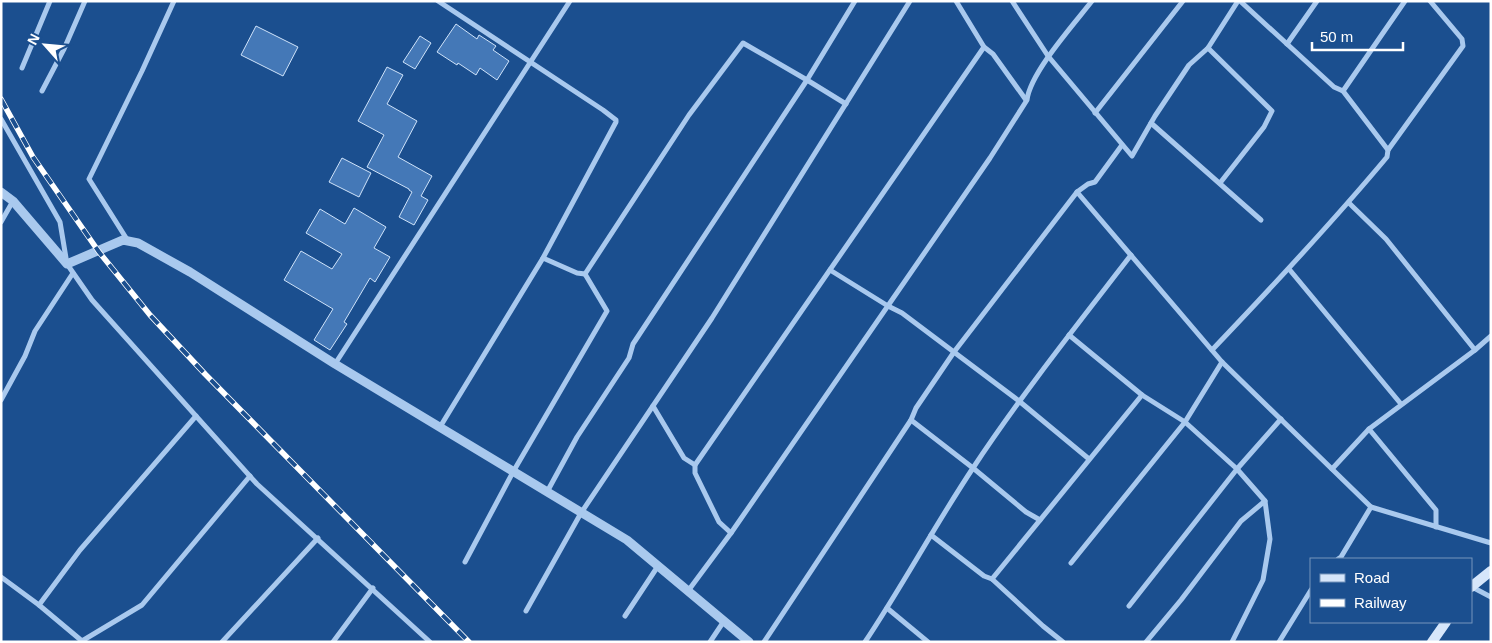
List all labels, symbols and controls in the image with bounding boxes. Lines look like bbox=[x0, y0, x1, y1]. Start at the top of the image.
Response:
north arrow bbox=[20, 20, 70, 70]
scale bar bbox=[1312, 20, 1403, 52]
text: 50 m bbox=[1320, 28, 1353, 45]
text: N bbox=[24, 31, 43, 47]
legend bbox=[1310, 558, 1472, 623]
text: Road bbox=[1354, 569, 1390, 586]
text: Railway bbox=[1354, 594, 1407, 611]

